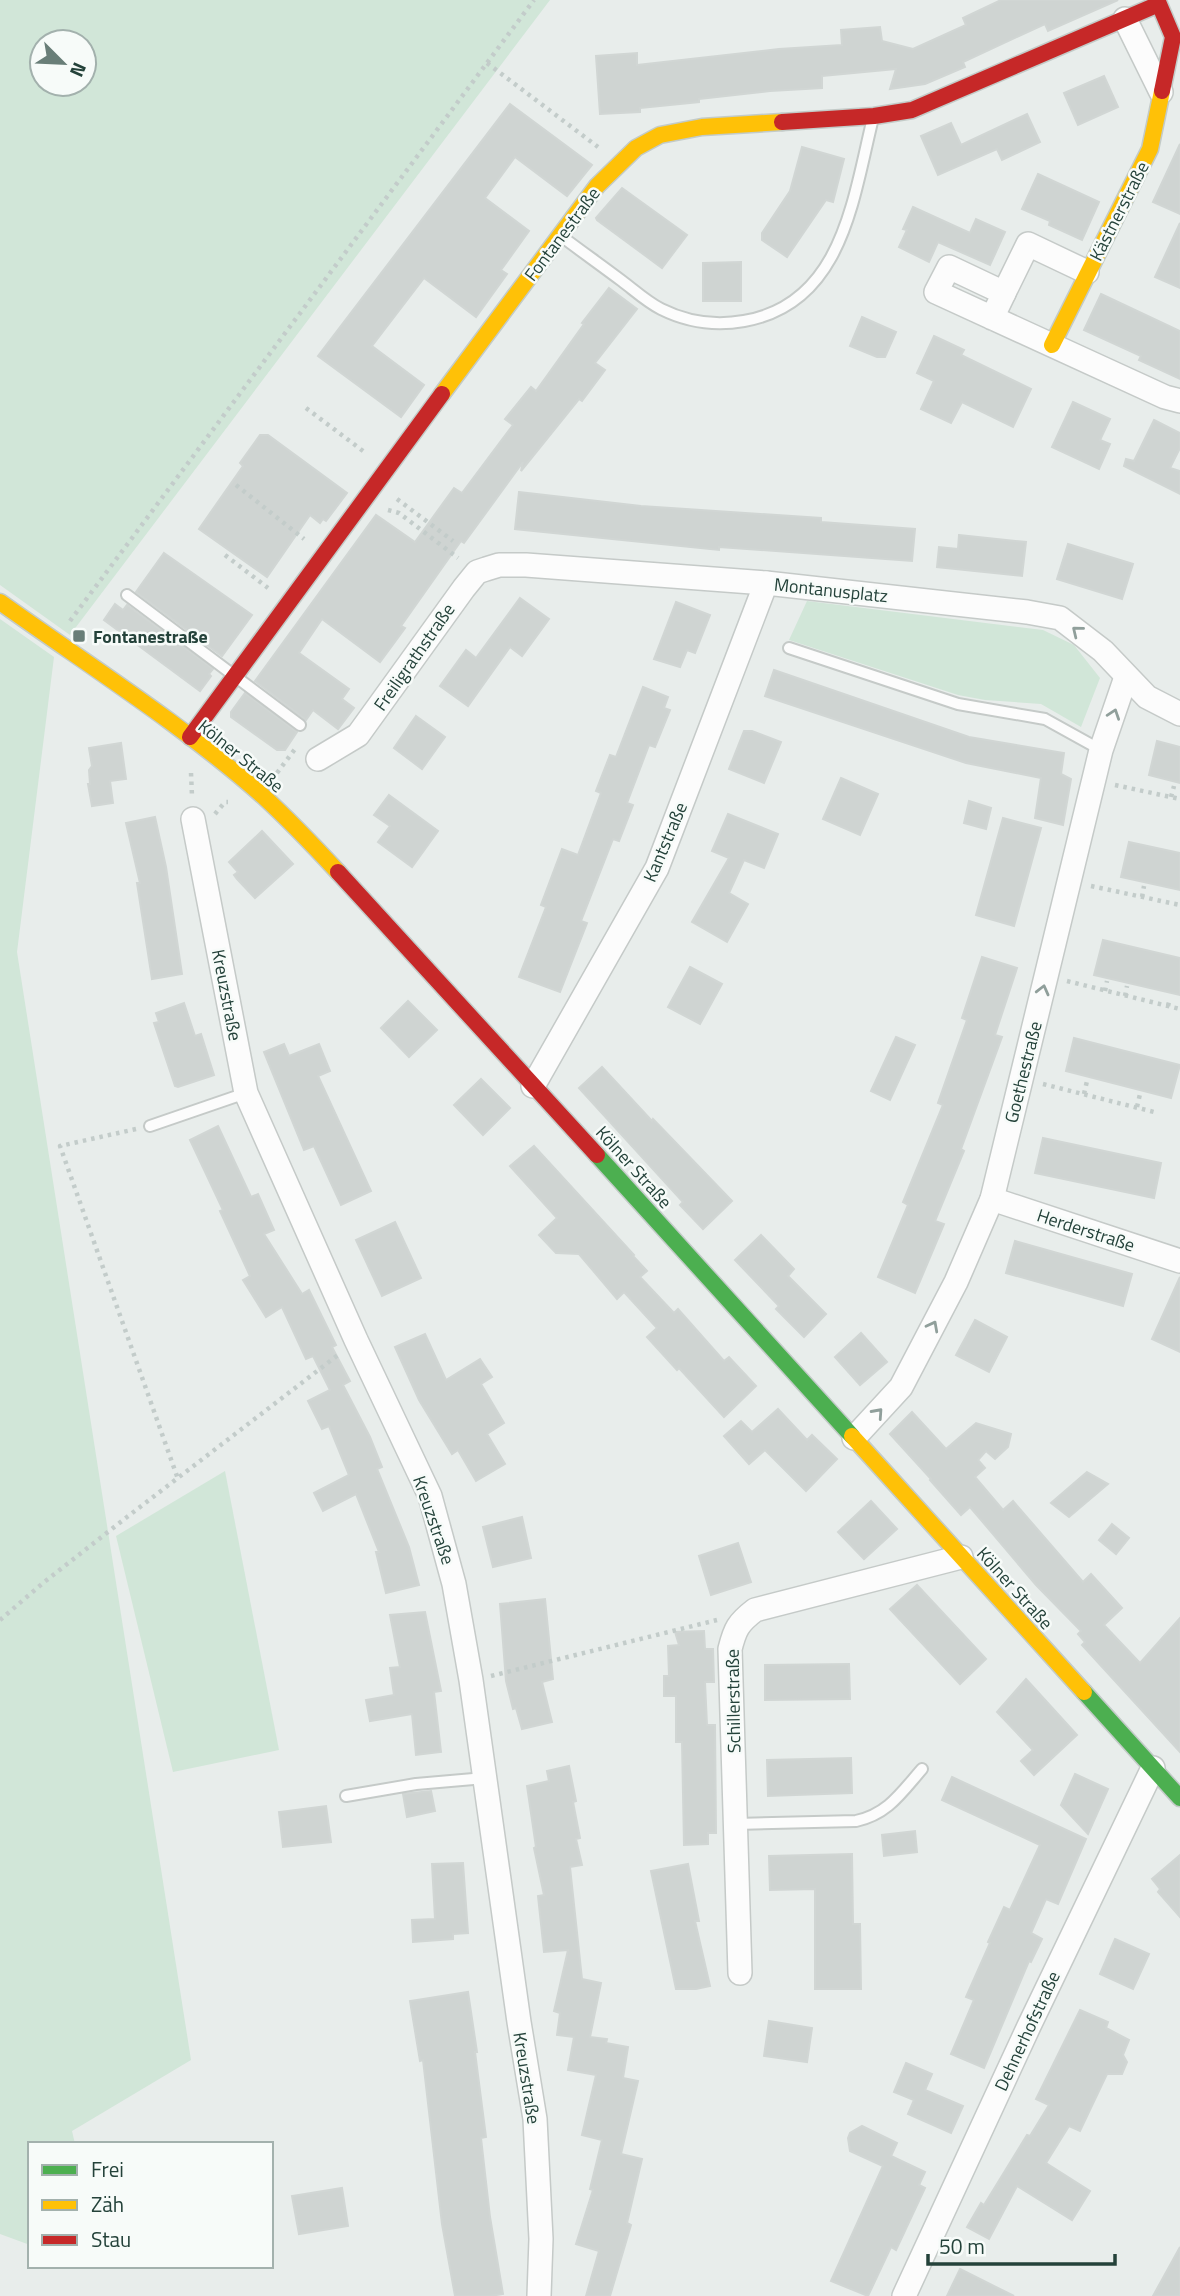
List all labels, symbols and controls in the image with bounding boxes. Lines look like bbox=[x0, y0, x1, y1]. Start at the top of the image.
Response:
north arrow bbox=[28, 28, 98, 98]
text: N bbox=[63, 58, 95, 82]
street label: Kästnerstraße bbox=[1082, 157, 1156, 265]
street label: Fontanestraße bbox=[518, 181, 606, 287]
street label: Montanusplatz bbox=[773, 571, 889, 609]
street label: Freiligrathstraße bbox=[367, 598, 461, 716]
place label: Fontanestraße bbox=[93, 623, 208, 650]
one-way arrow bbox=[1072, 626, 1084, 639]
marker: Fontanestraße bbox=[71, 628, 87, 644]
one-way arrow bbox=[1106, 708, 1120, 720]
street label: Kölner Straße bbox=[192, 713, 290, 799]
street label: Kantstraße bbox=[636, 798, 694, 886]
street label: Kreuzstraße bbox=[205, 947, 249, 1043]
one-way arrow bbox=[1035, 984, 1049, 996]
street label: Goethestraße bbox=[997, 1018, 1049, 1126]
street label: Kölner Straße bbox=[589, 1120, 679, 1214]
street label: Herderstraße bbox=[1034, 1202, 1138, 1258]
one-way arrow bbox=[924, 1321, 938, 1333]
one-way arrow bbox=[869, 1408, 882, 1421]
street label: Kreuzstraße bbox=[406, 1472, 462, 1568]
street label: Kölner Straße bbox=[970, 1541, 1060, 1635]
street label: Schillerstraße bbox=[719, 1649, 747, 1753]
street label: Dehnerhofstraße bbox=[987, 1966, 1067, 2096]
street label: Kreuzstraße bbox=[506, 2030, 548, 2126]
legend bbox=[28, 2142, 273, 2268]
text: Frei bbox=[91, 2153, 124, 2185]
text: Zäh bbox=[91, 2188, 124, 2220]
scale bar bbox=[928, 2222, 1115, 2266]
text: Stau bbox=[91, 2223, 131, 2255]
text: 50 m bbox=[939, 2230, 985, 2262]

